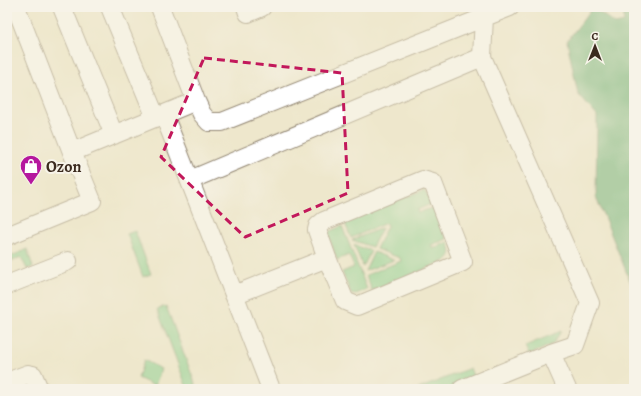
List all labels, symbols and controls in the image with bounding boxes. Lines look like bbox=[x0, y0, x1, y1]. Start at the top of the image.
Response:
north arrow bbox=[575, 26, 615, 66]
text: С bbox=[592, 29, 599, 44]
shop icon: Ozon bbox=[18, 153, 44, 186]
place label: Ozon bbox=[46, 156, 81, 178]

